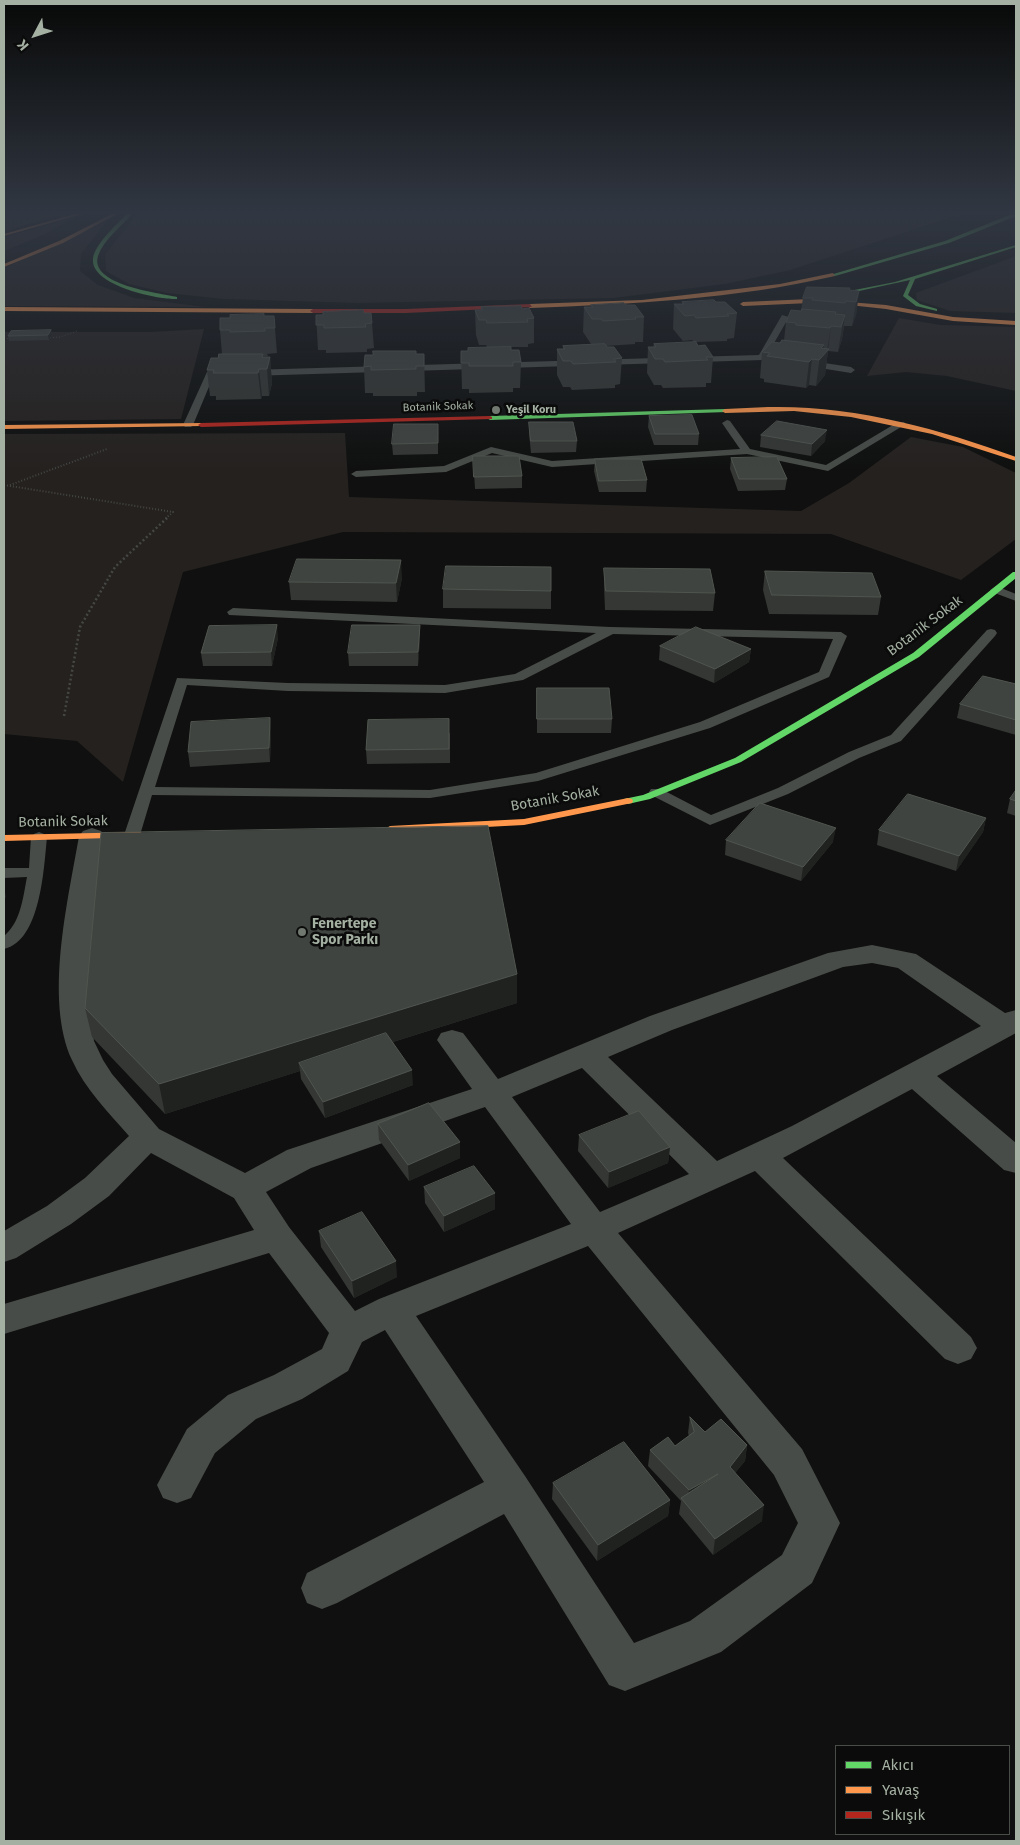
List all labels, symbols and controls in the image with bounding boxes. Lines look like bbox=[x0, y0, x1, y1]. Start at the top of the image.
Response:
north arrow bbox=[10, 10, 60, 60]
text: K bbox=[14, 36, 32, 54]
street label: Botanik Sokak bbox=[402, 399, 474, 415]
place label: Yeşil Koru bbox=[506, 403, 556, 417]
marker: Yeşil Koru bbox=[490, 404, 502, 416]
street label: Botanik Sokak bbox=[884, 592, 966, 660]
street label: Botanik Sokak bbox=[509, 783, 601, 815]
street label: Botanik Sokak bbox=[18, 813, 108, 831]
place label: Fenertepe Spor Parkı bbox=[312, 916, 378, 949]
marker: Fenertepe Spor Parkı bbox=[296, 926, 308, 938]
legend bbox=[835, 1745, 1010, 1835]
text: Akıcı bbox=[882, 1756, 914, 1774]
text: Yavaş bbox=[882, 1781, 919, 1799]
text: Sıkışık bbox=[882, 1806, 925, 1824]

